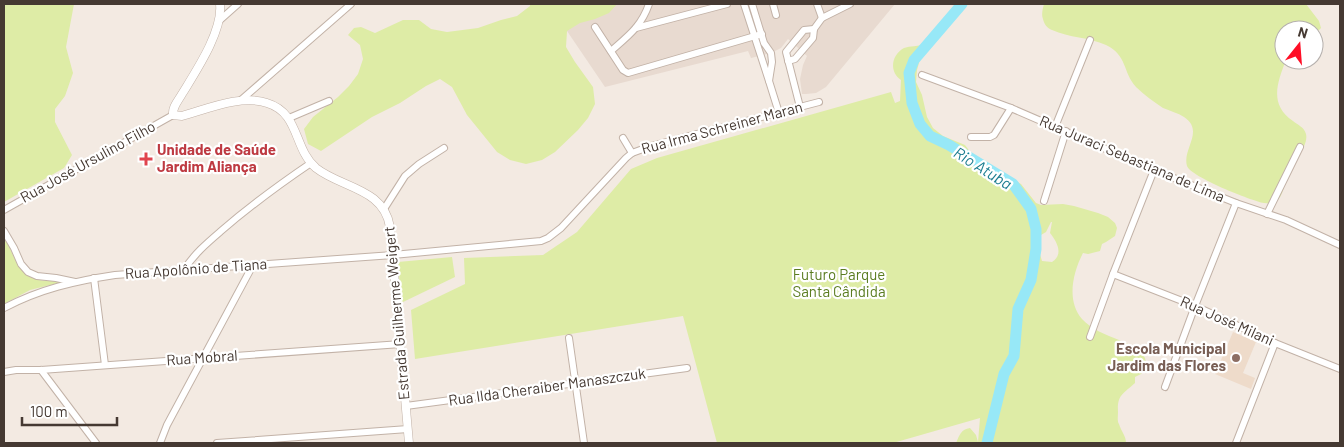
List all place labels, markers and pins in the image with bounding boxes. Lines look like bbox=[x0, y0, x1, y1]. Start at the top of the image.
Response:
place label: Unidade de Saúde Jardim Aliança bbox=[157, 140, 276, 175]
marker: Unidade de Saúde Jardim Aliança bbox=[139, 152, 153, 166]
place label: Escola Municipal Jardim das Flores bbox=[1107, 339, 1226, 374]
marker: Escola Municipal Jardim das Flores bbox=[1230, 352, 1242, 364]

